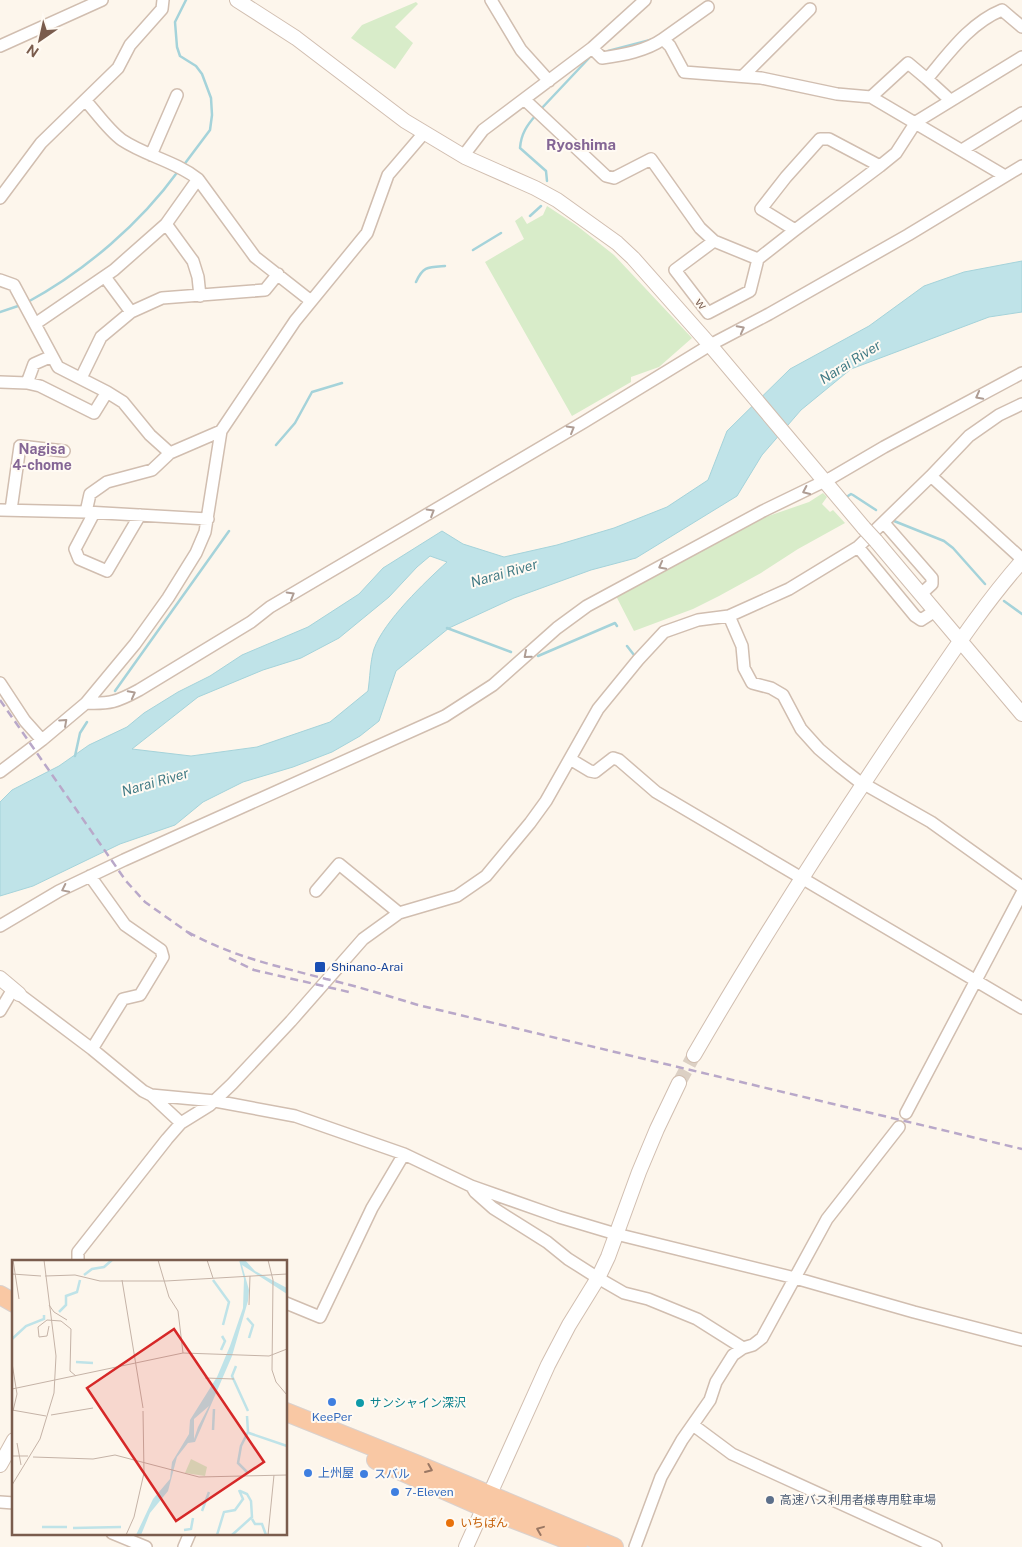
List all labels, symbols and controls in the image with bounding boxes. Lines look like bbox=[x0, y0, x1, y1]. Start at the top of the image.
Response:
north arrow bbox=[15, 15, 65, 65]
text: N bbox=[24, 41, 42, 60]
district label: Ryoshima bbox=[546, 136, 616, 153]
street label: ｗ bbox=[692, 295, 710, 313]
one-way arrow bbox=[736, 325, 745, 335]
water label: Narai River bbox=[817, 337, 884, 387]
one-way arrow bbox=[976, 390, 985, 400]
one-way arrow bbox=[566, 426, 575, 436]
district label: Nagisa 4-chome bbox=[12, 441, 72, 473]
one-way arrow bbox=[802, 484, 811, 495]
one-way arrow bbox=[426, 508, 435, 518]
water label: Narai River bbox=[469, 556, 540, 590]
one-way arrow bbox=[658, 560, 667, 570]
one-way arrow bbox=[286, 591, 295, 601]
one-way arrow bbox=[523, 649, 532, 658]
one-way arrow bbox=[127, 690, 136, 700]
one-way arrow bbox=[59, 719, 68, 728]
water label: Narai River bbox=[120, 765, 191, 799]
one-way arrow bbox=[61, 882, 70, 893]
marker: Shinano-Arai bbox=[313, 960, 327, 974]
place label: Shinano-Arai bbox=[331, 960, 403, 974]
inset map bbox=[12, 1260, 288, 1534]
marker: KeePer bbox=[326, 1396, 338, 1408]
place label: サンシャイン深沢 bbox=[370, 1396, 466, 1410]
marker: サンシャイン深沢 bbox=[354, 1397, 366, 1409]
place label: KeePer bbox=[312, 1410, 352, 1424]
one-way arrow bbox=[424, 1463, 433, 1474]
place label: 上州屋 bbox=[318, 1466, 354, 1480]
marker: 上州屋 bbox=[302, 1467, 314, 1479]
place label: スバル bbox=[374, 1467, 410, 1481]
marker: スバル bbox=[358, 1468, 370, 1480]
place label: 7-Eleven bbox=[405, 1485, 454, 1499]
marker: 7-Eleven bbox=[389, 1486, 401, 1498]
place label: 高速バス利用者様専用駐車場 bbox=[780, 1493, 936, 1507]
marker: 高速バス利用者様専用駐車場 bbox=[764, 1494, 776, 1506]
place label: いちばん bbox=[460, 1516, 508, 1530]
marker: いちばん bbox=[444, 1517, 456, 1529]
one-way arrow bbox=[536, 1526, 545, 1536]

